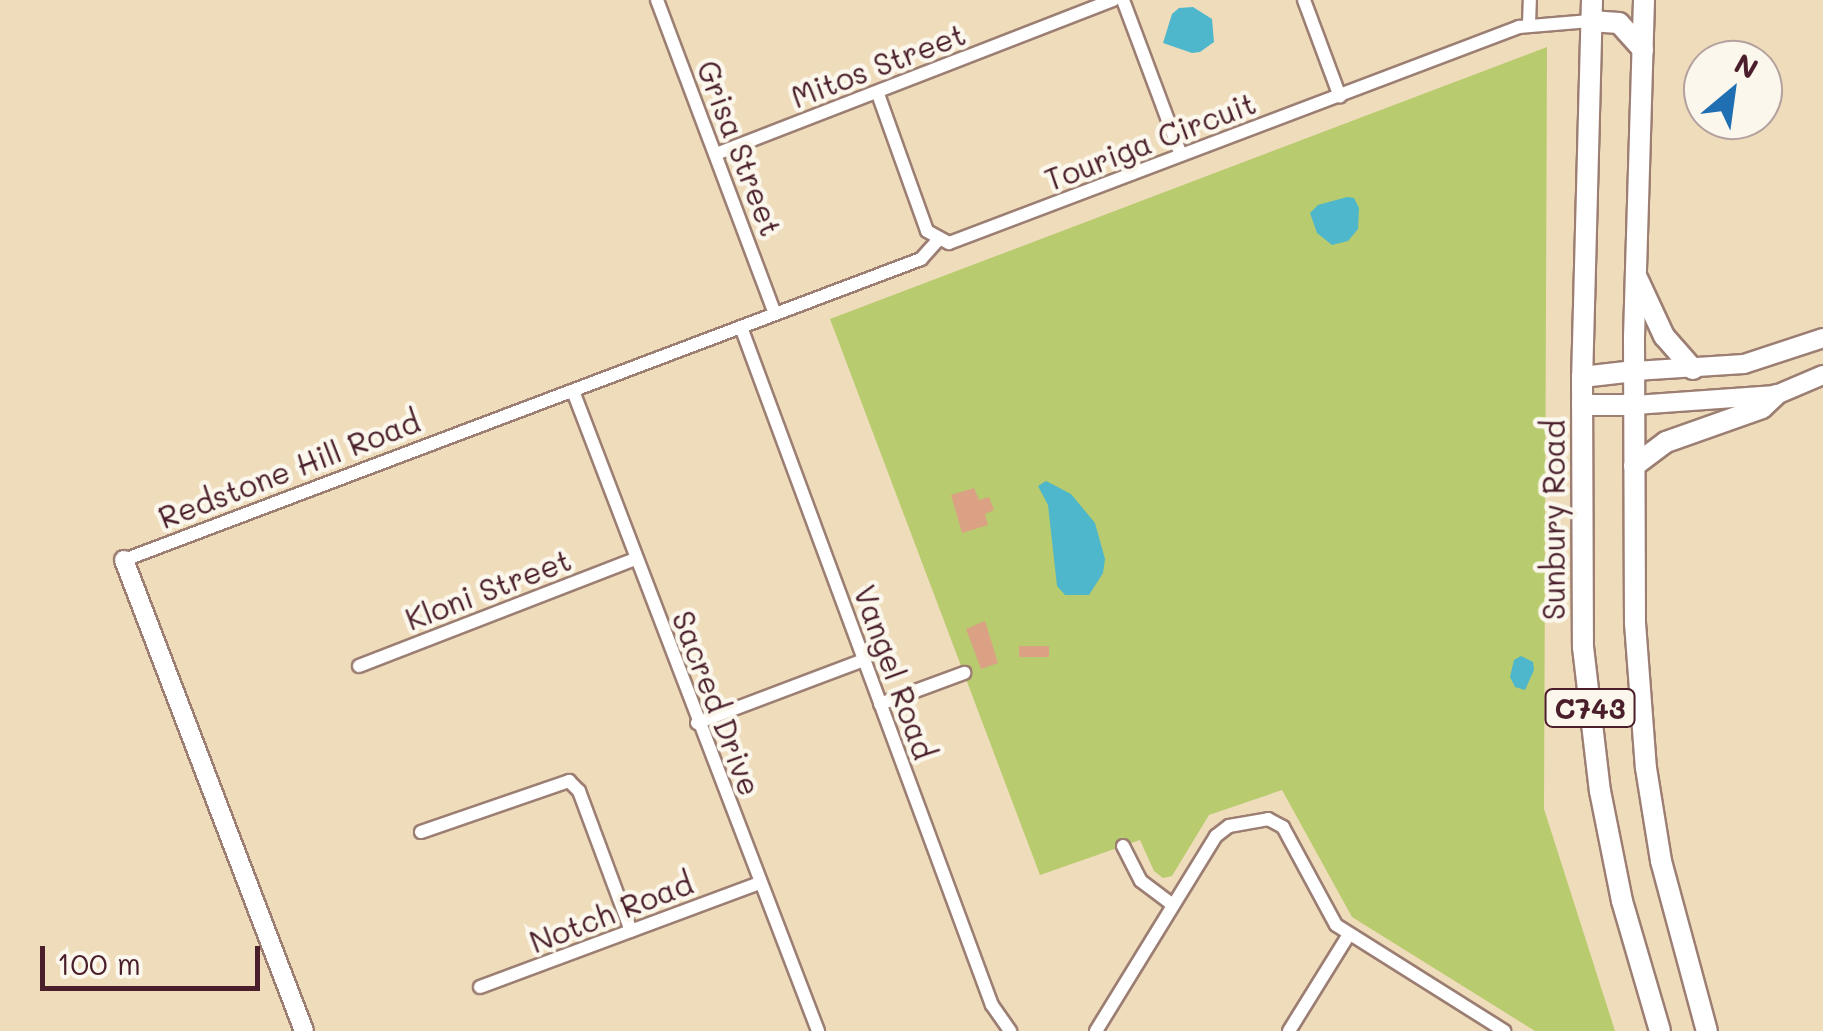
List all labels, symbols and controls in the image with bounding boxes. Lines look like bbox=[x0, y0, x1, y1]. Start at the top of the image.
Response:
street label: Mitos Street bbox=[786, 15, 970, 115]
north arrow bbox=[1683, 40, 1783, 140]
text: N bbox=[1729, 45, 1765, 86]
street label: Grisa Street bbox=[690, 55, 790, 241]
street label: Touriga Circuit bbox=[1039, 84, 1261, 198]
street label: Redstone Hill Road bbox=[153, 403, 425, 535]
street label: Sunbury Road bbox=[1535, 420, 1571, 620]
street label: Kloni Street bbox=[400, 541, 576, 637]
street label: Vangel Road bbox=[847, 580, 943, 764]
street label: Sacred Drive bbox=[665, 606, 769, 800]
road number: C743 bbox=[1542, 685, 1638, 731]
street label: Notch Road bbox=[524, 864, 698, 960]
scale bar bbox=[45, 926, 265, 988]
text: 100 m bbox=[57, 943, 141, 983]

